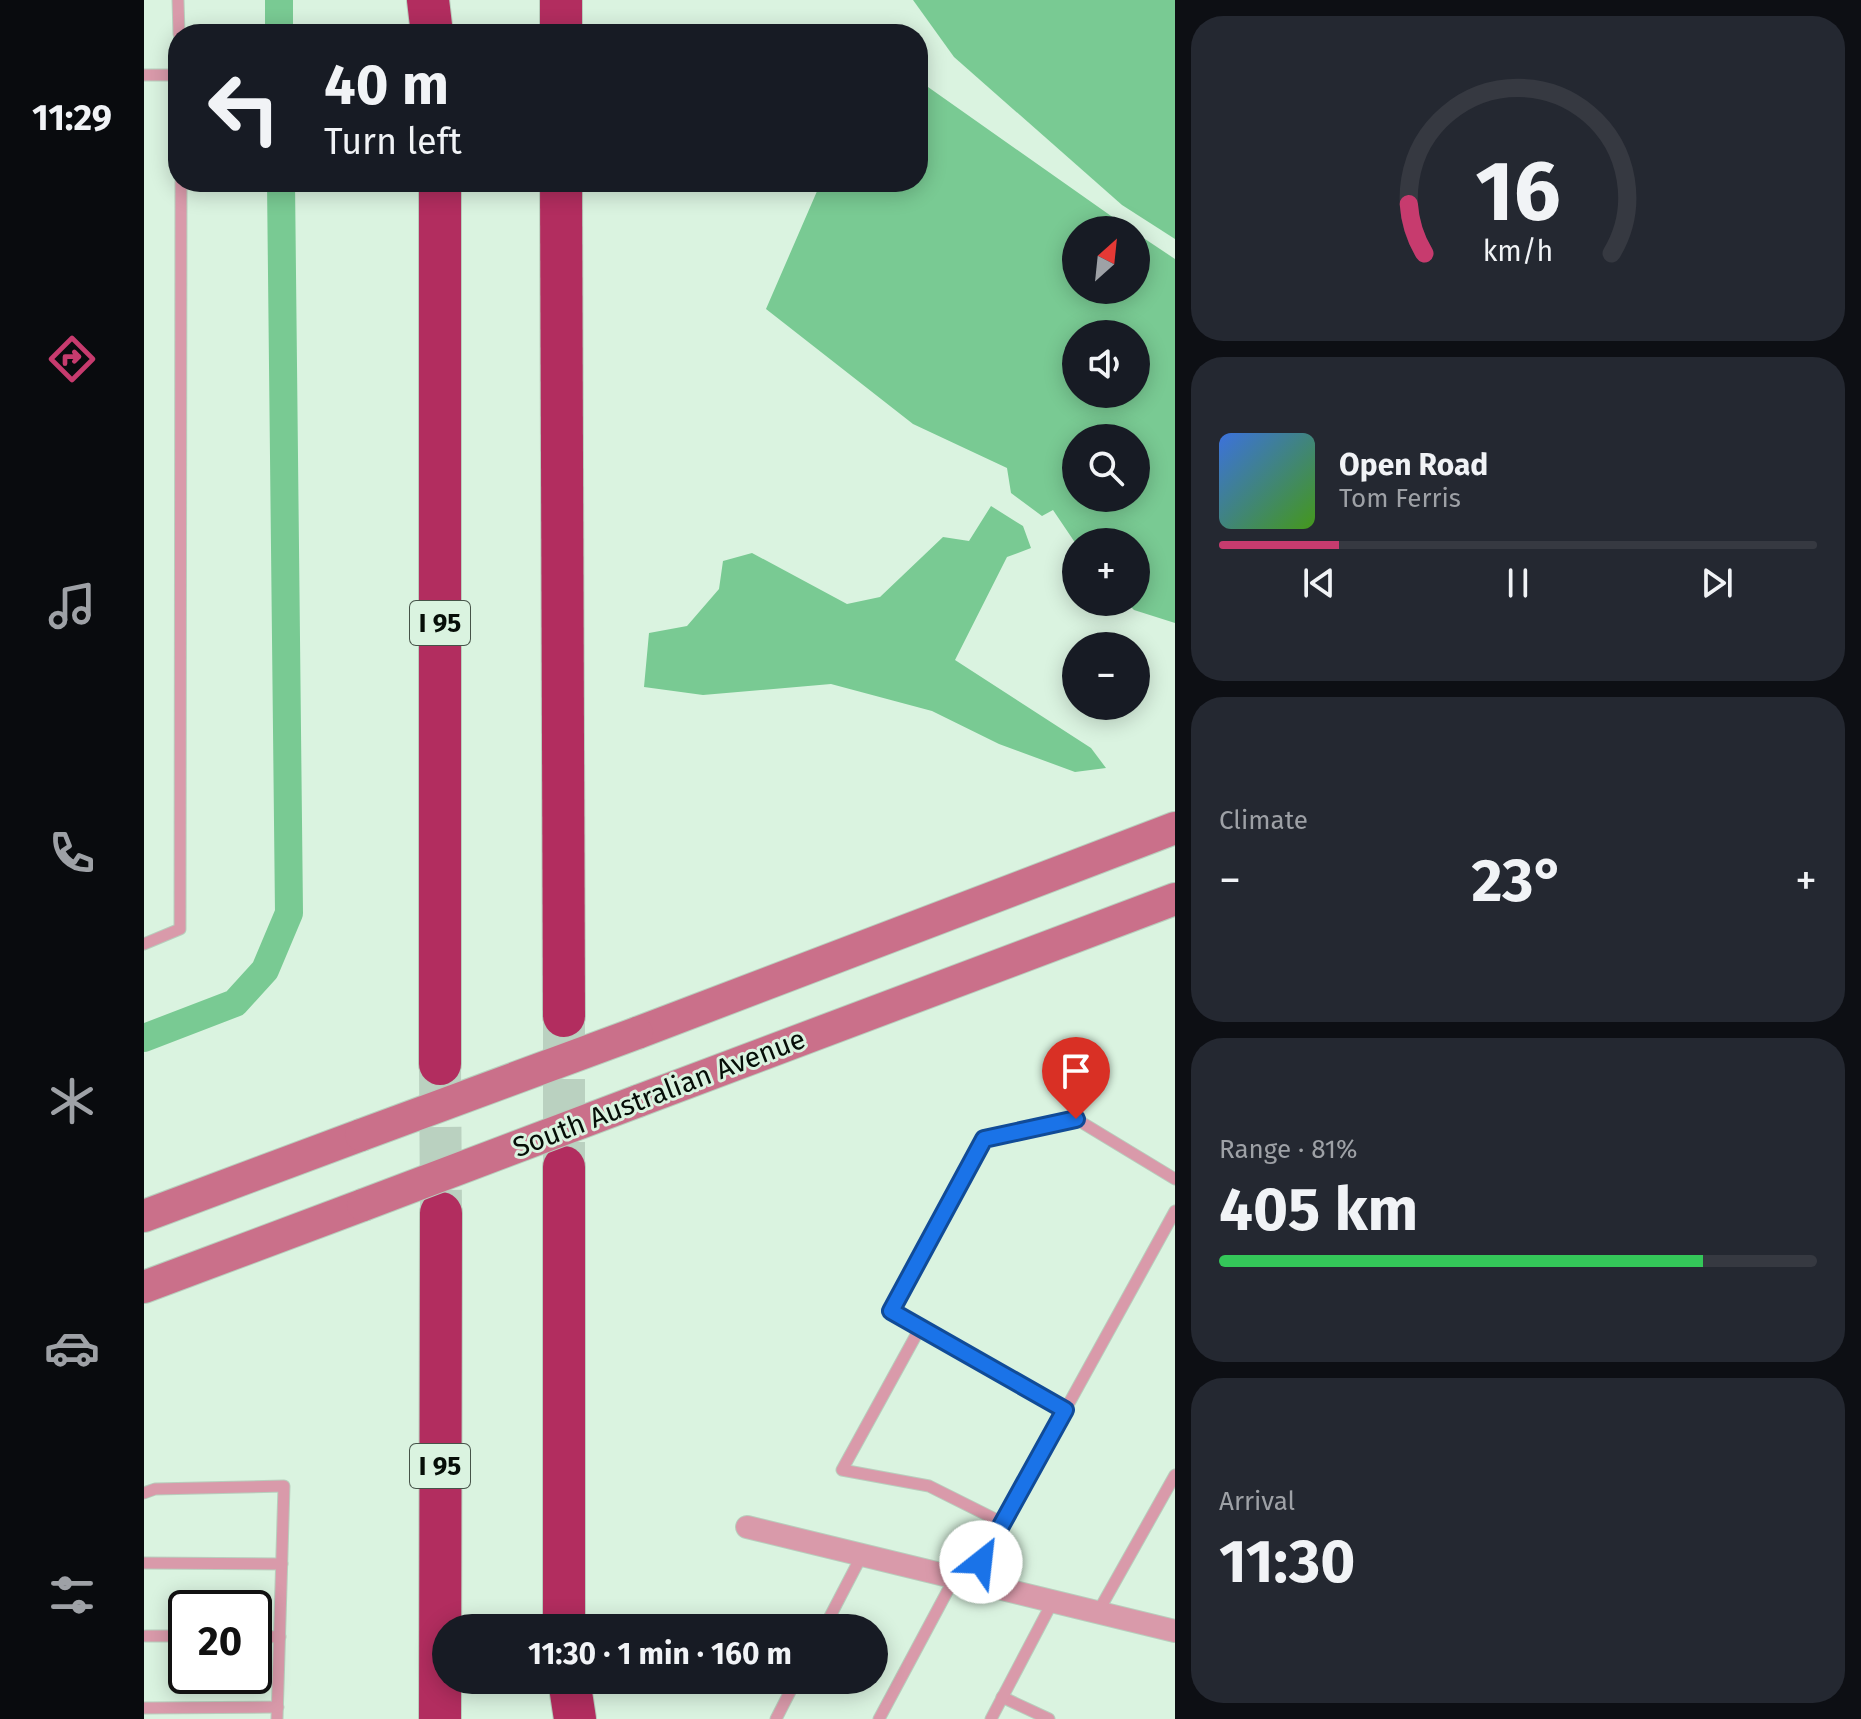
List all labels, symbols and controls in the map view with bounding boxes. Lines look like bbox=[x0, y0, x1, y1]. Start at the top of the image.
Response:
text: 40 m bbox=[324, 52, 449, 119]
icon: left bbox=[192, 56, 296, 160]
text: 11:29 bbox=[32, 96, 112, 140]
text: Turn left bbox=[324, 120, 462, 164]
text: 16 bbox=[1475, 142, 1561, 242]
north arrow bbox=[1062, 216, 1150, 304]
map controls bbox=[1062, 216, 1150, 720]
text: km/h bbox=[1483, 234, 1553, 269]
button: sound bbox=[1062, 320, 1150, 408]
icon: directions bbox=[44, 331, 100, 387]
button: search bbox=[1062, 424, 1150, 512]
text: Open Road bbox=[1339, 447, 1488, 483]
text: Tom Ferris bbox=[1339, 483, 1461, 514]
button: + bbox=[1062, 528, 1150, 616]
icon: previous bbox=[1297, 561, 1341, 605]
icon: pause bbox=[1496, 561, 1540, 605]
icon: next bbox=[1695, 561, 1739, 605]
icon: music bbox=[44, 578, 100, 634]
road number: I 95 bbox=[410, 601, 470, 645]
button: − bbox=[1062, 632, 1150, 720]
text: Climate bbox=[1219, 805, 1308, 836]
icon: phone bbox=[44, 825, 100, 881]
text: 23° bbox=[1471, 845, 1565, 917]
text: − bbox=[1219, 854, 1241, 907]
text: + bbox=[1795, 854, 1817, 907]
street label: South Australian Avenue bbox=[508, 1022, 810, 1164]
pin bbox=[1042, 1037, 1110, 1119]
icon: arrive bbox=[1054, 1049, 1098, 1093]
icon: climate bbox=[44, 1073, 100, 1129]
text: Range · 81% bbox=[1219, 1134, 1357, 1165]
text: 405 km bbox=[1219, 1174, 1418, 1246]
icon: car bbox=[44, 1320, 100, 1376]
road number: I 95 bbox=[410, 1444, 470, 1488]
text: Arrival bbox=[1219, 1486, 1295, 1517]
position arrow bbox=[939, 1520, 1023, 1604]
text: 11:30 bbox=[1219, 1526, 1355, 1598]
icon: filters bbox=[44, 1567, 100, 1623]
speed limit sign: 20 bbox=[168, 1590, 272, 1694]
text: 11:30 · 1 min · 160 m bbox=[528, 1636, 792, 1672]

